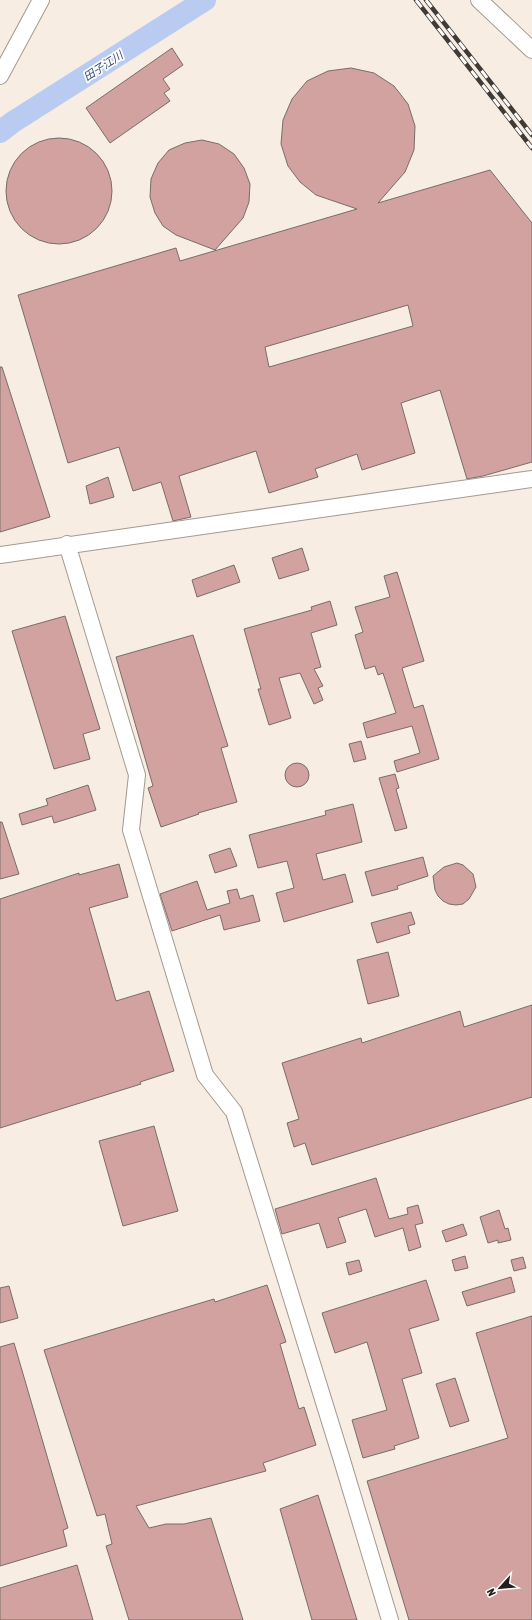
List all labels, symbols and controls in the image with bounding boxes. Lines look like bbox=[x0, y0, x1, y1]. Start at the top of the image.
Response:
water label: 田子江川 bbox=[81, 48, 126, 83]
north arrow bbox=[480, 1568, 520, 1608]
text: N bbox=[484, 1587, 498, 1598]

